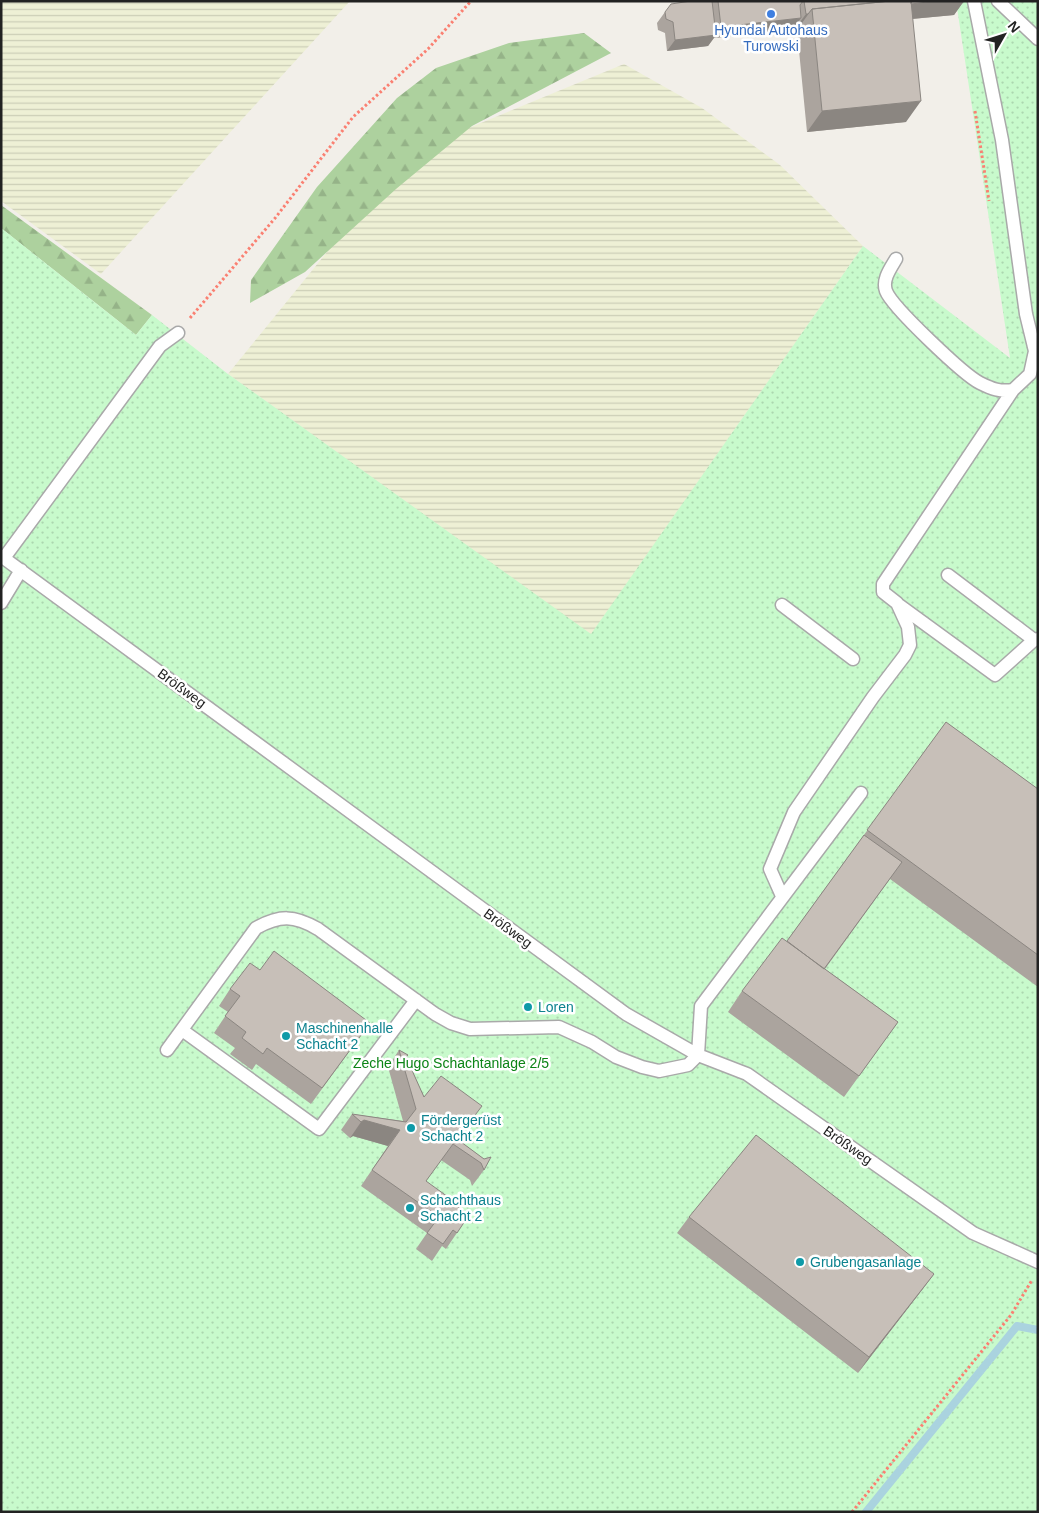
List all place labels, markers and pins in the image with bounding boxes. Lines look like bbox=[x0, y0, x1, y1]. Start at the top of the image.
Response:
marker: Hyundai Autohaus Turowski bbox=[765, 8, 777, 20]
place label: Hyundai Autohaus Turowski bbox=[714, 22, 828, 54]
place label: Loren bbox=[538, 999, 574, 1015]
marker: Loren bbox=[522, 1001, 534, 1013]
place label: Maschinenhalle Schacht 2 bbox=[296, 1020, 393, 1052]
marker: Maschinenhalle Schacht 2 bbox=[280, 1030, 292, 1042]
place label: Fördergerüst Schacht 2 bbox=[421, 1112, 501, 1144]
marker: Fördergerüst Schacht 2 bbox=[405, 1122, 417, 1134]
place label: Schachthaus Schacht 2 bbox=[420, 1192, 501, 1224]
marker: Schachthaus Schacht 2 bbox=[404, 1202, 416, 1214]
place label: Grubengasanlage bbox=[810, 1254, 922, 1270]
marker: Grubengasanlage bbox=[794, 1256, 806, 1268]

